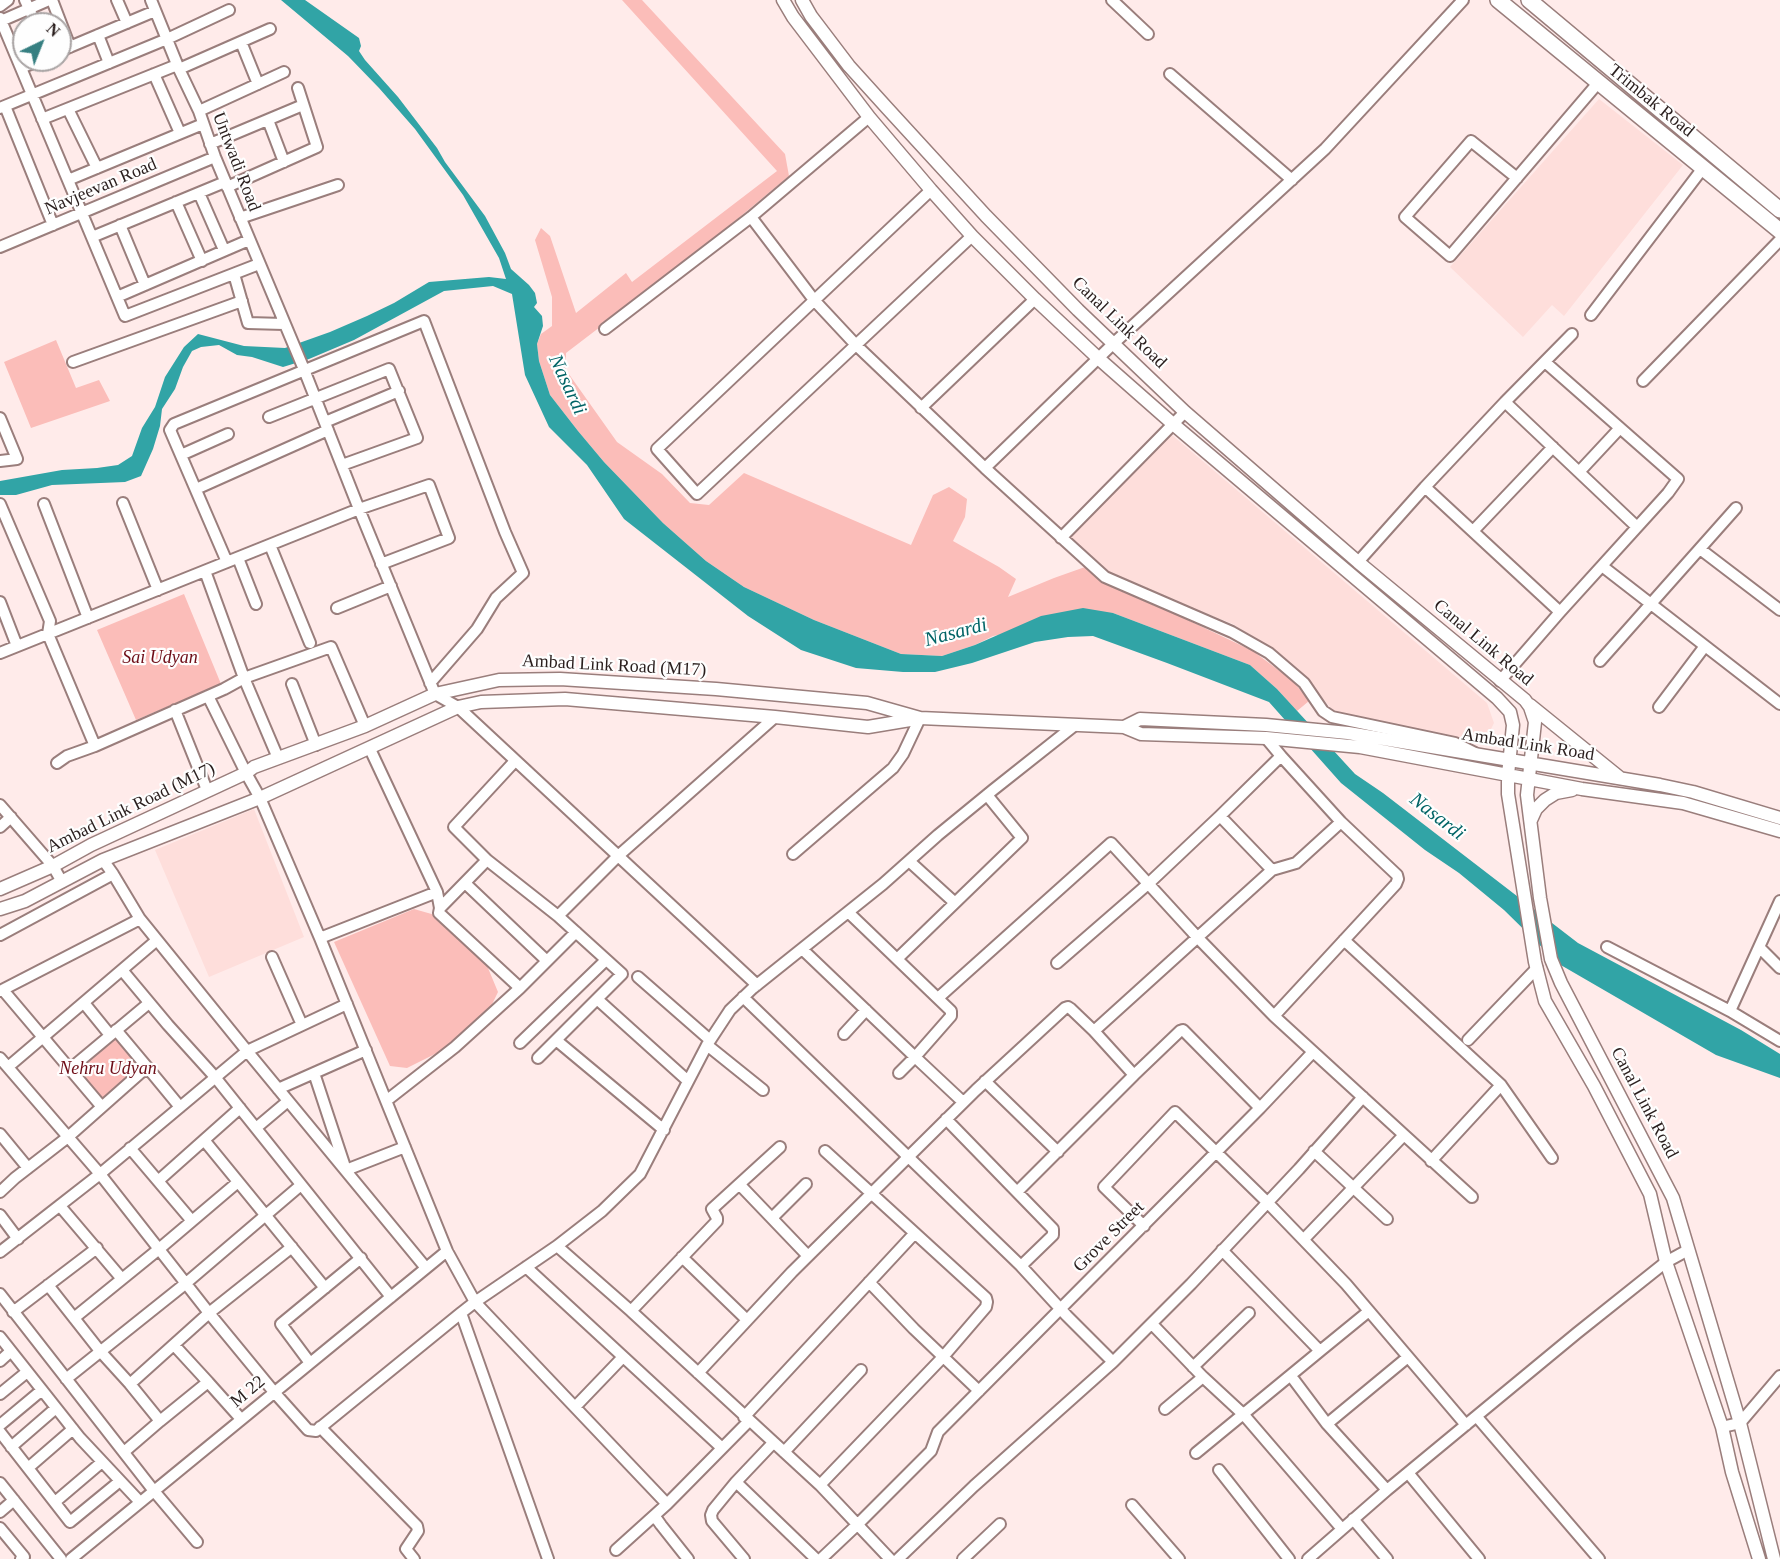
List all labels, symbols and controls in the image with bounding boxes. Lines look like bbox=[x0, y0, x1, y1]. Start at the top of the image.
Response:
north arrow bbox=[12, 12, 72, 72]
text: N bbox=[43, 20, 63, 40]
street label: Trimbak Road bbox=[1604, 60, 1698, 142]
street label: Untwadi Road bbox=[207, 109, 265, 215]
street label: Navjeevan Road bbox=[42, 154, 160, 220]
street label: Canal Link Road bbox=[1067, 273, 1171, 373]
water label: Nasardi bbox=[543, 351, 591, 419]
street label: Canal Link Road bbox=[1429, 595, 1537, 691]
water label: Nasardi bbox=[922, 613, 990, 653]
park label: Sai Udyan bbox=[122, 647, 198, 669]
street label: Ambad Link Road (M17) bbox=[521, 650, 707, 682]
street label: Ambad Link Road bbox=[1460, 724, 1596, 766]
street label: Ambad Link Road (M17) bbox=[43, 758, 219, 858]
water label: Nasardi bbox=[1405, 788, 1469, 846]
street label: Canal Link Road bbox=[1606, 1044, 1682, 1162]
park label: Nehru Udyan bbox=[59, 1058, 157, 1080]
street label: Grove Street bbox=[1069, 1197, 1149, 1277]
street label: M 22 bbox=[226, 1371, 270, 1413]

